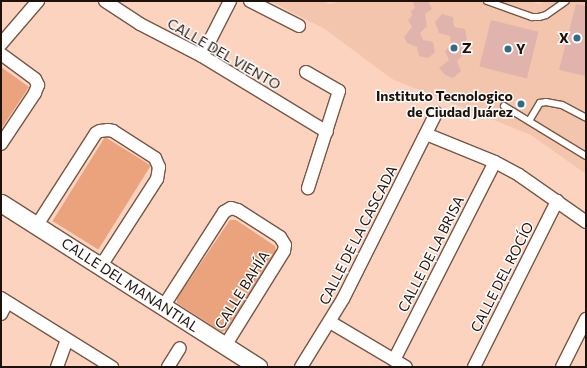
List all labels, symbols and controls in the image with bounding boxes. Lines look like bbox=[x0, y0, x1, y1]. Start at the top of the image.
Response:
street label: CALLE DEL VIENTO bbox=[164, 15, 284, 93]
place label: X bbox=[559, 30, 569, 46]
marker: X bbox=[572, 33, 582, 43]
place label: Z bbox=[462, 40, 472, 56]
place label: Y bbox=[516, 41, 526, 57]
marker: Z bbox=[449, 43, 459, 53]
marker: Y bbox=[503, 44, 513, 54]
place label: Instituto Tecnologico de Ciudad Juárez bbox=[376, 88, 513, 120]
marker: Instituto Tecnologico de Ciudad Juárez bbox=[516, 99, 526, 109]
street label: CALLE DE LA CASCADA bbox=[316, 162, 400, 308]
street label: CALLE DE LA BRISA bbox=[394, 193, 468, 315]
street label: CALLE DEL ROCÍO bbox=[467, 219, 537, 335]
street label: CALLE DEL MANANTIAL bbox=[58, 234, 202, 336]
street label: CALLE BAHÍA bbox=[211, 248, 273, 332]

